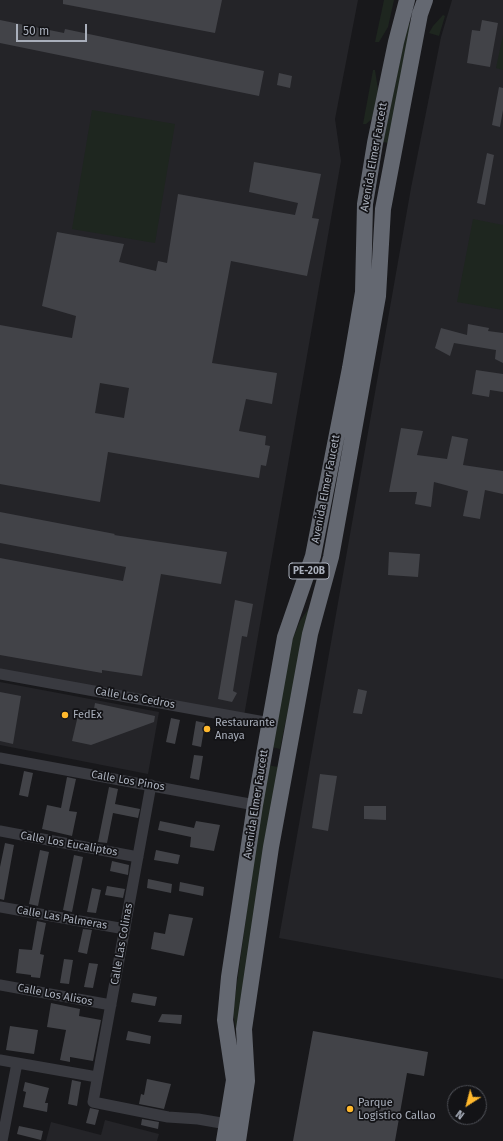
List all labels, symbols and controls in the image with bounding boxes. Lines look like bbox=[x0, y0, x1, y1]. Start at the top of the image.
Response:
scale bar bbox=[18, 16, 89, 42]
text: 50 m bbox=[23, 24, 49, 38]
street label: Avenida Elmer Faucett bbox=[358, 101, 390, 213]
street label: Avenida Elmer Faucett bbox=[309, 434, 343, 544]
road number: PE-20B bbox=[289, 563, 329, 579]
street label: Calle Los Cedros bbox=[94, 684, 176, 712]
place label: FedEx bbox=[73, 708, 102, 722]
marker: FedEx bbox=[60, 710, 70, 720]
place label: Restaurante Anaya bbox=[215, 716, 275, 742]
marker: Restaurante Anaya bbox=[202, 724, 212, 734]
street label: Avenida Elmer Faucett bbox=[241, 748, 271, 860]
street label: Calle Los Pinos bbox=[90, 768, 166, 794]
street label: Calle Los Eucaliptos bbox=[19, 829, 119, 859]
street label: Calle Las Colinas bbox=[108, 902, 136, 986]
street label: Calle Las Palmeras bbox=[16, 904, 108, 932]
street label: Calle Los Alisos bbox=[16, 981, 94, 1009]
north arrow bbox=[447, 1085, 487, 1125]
place label: Parque Logistico Callao bbox=[358, 1096, 436, 1122]
marker: Parque Logistico Callao bbox=[345, 1104, 355, 1114]
text: N bbox=[453, 1107, 467, 1122]

